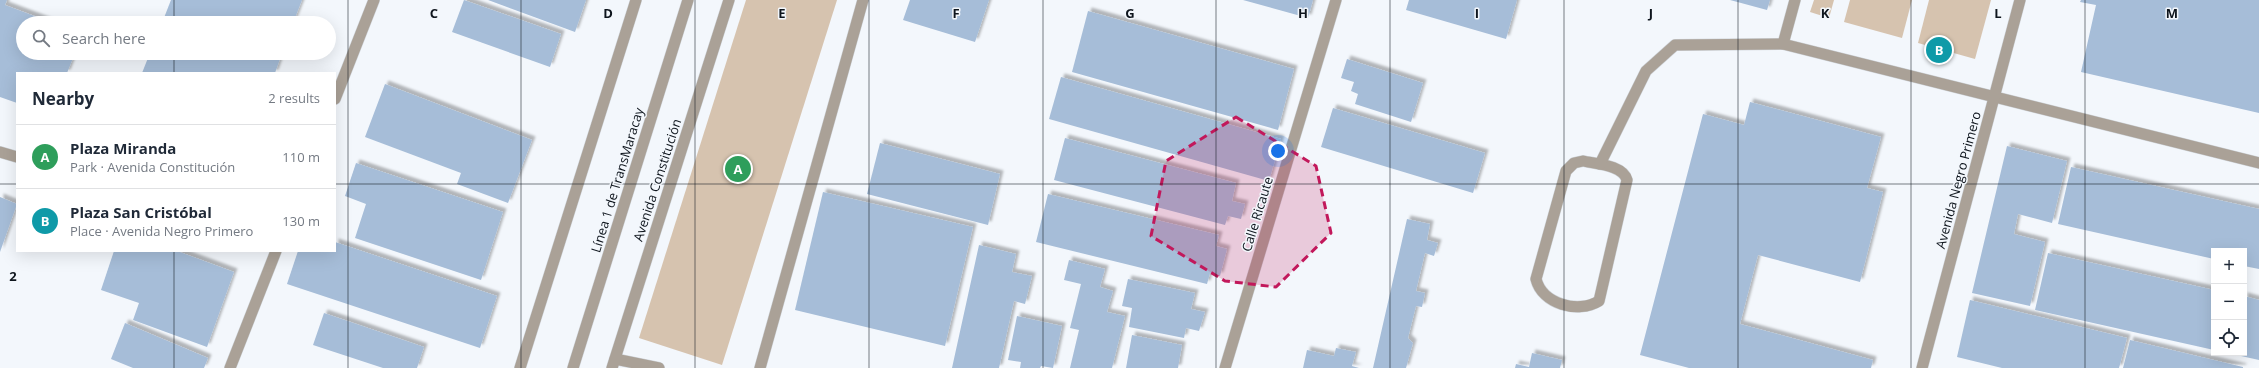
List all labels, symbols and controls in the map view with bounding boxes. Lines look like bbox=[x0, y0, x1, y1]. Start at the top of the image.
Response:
text: C bbox=[430, 4, 438, 22]
text: D bbox=[603, 4, 613, 22]
text: E bbox=[778, 4, 786, 22]
text: F bbox=[952, 4, 960, 22]
text: G bbox=[1125, 4, 1135, 22]
text: H bbox=[1298, 4, 1308, 22]
text: I bbox=[1475, 4, 1479, 22]
text: J bbox=[1648, 4, 1653, 22]
text: K bbox=[1821, 4, 1830, 22]
text: L bbox=[1994, 4, 2002, 22]
text: M bbox=[2166, 4, 2178, 22]
search box bbox=[16, 16, 336, 60]
icon: search bbox=[30, 27, 52, 49]
text: Search here bbox=[62, 28, 146, 48]
pin: B bbox=[1926, 35, 1952, 65]
text: Nearby bbox=[32, 87, 94, 110]
text: 2 results bbox=[268, 89, 320, 107]
street label: Línea 1 de TransMaracay bbox=[586, 105, 648, 255]
street label: Avenida Negro Primero bbox=[1931, 109, 1985, 251]
street label: Avenida Constitución bbox=[629, 116, 685, 244]
text: Plaza Miranda bbox=[70, 138, 176, 158]
your location bbox=[1268, 141, 1288, 161]
text: A bbox=[41, 148, 49, 166]
text: 110 m bbox=[282, 148, 320, 166]
pin: A bbox=[725, 154, 751, 184]
text: Park · Avenida Constitución bbox=[70, 158, 235, 176]
street label: Calle Ricaute bbox=[1237, 174, 1277, 254]
text: Plaza San Cristóbal bbox=[70, 202, 212, 222]
text: B bbox=[41, 212, 49, 230]
text: 130 m bbox=[282, 212, 320, 230]
text: Place · Avenida Negro Primero bbox=[70, 222, 253, 240]
map controls bbox=[2211, 248, 2247, 356]
button: + bbox=[2211, 248, 2247, 284]
text: 2 bbox=[9, 267, 17, 285]
button: − bbox=[2211, 284, 2247, 320]
button: locate bbox=[2211, 320, 2247, 356]

